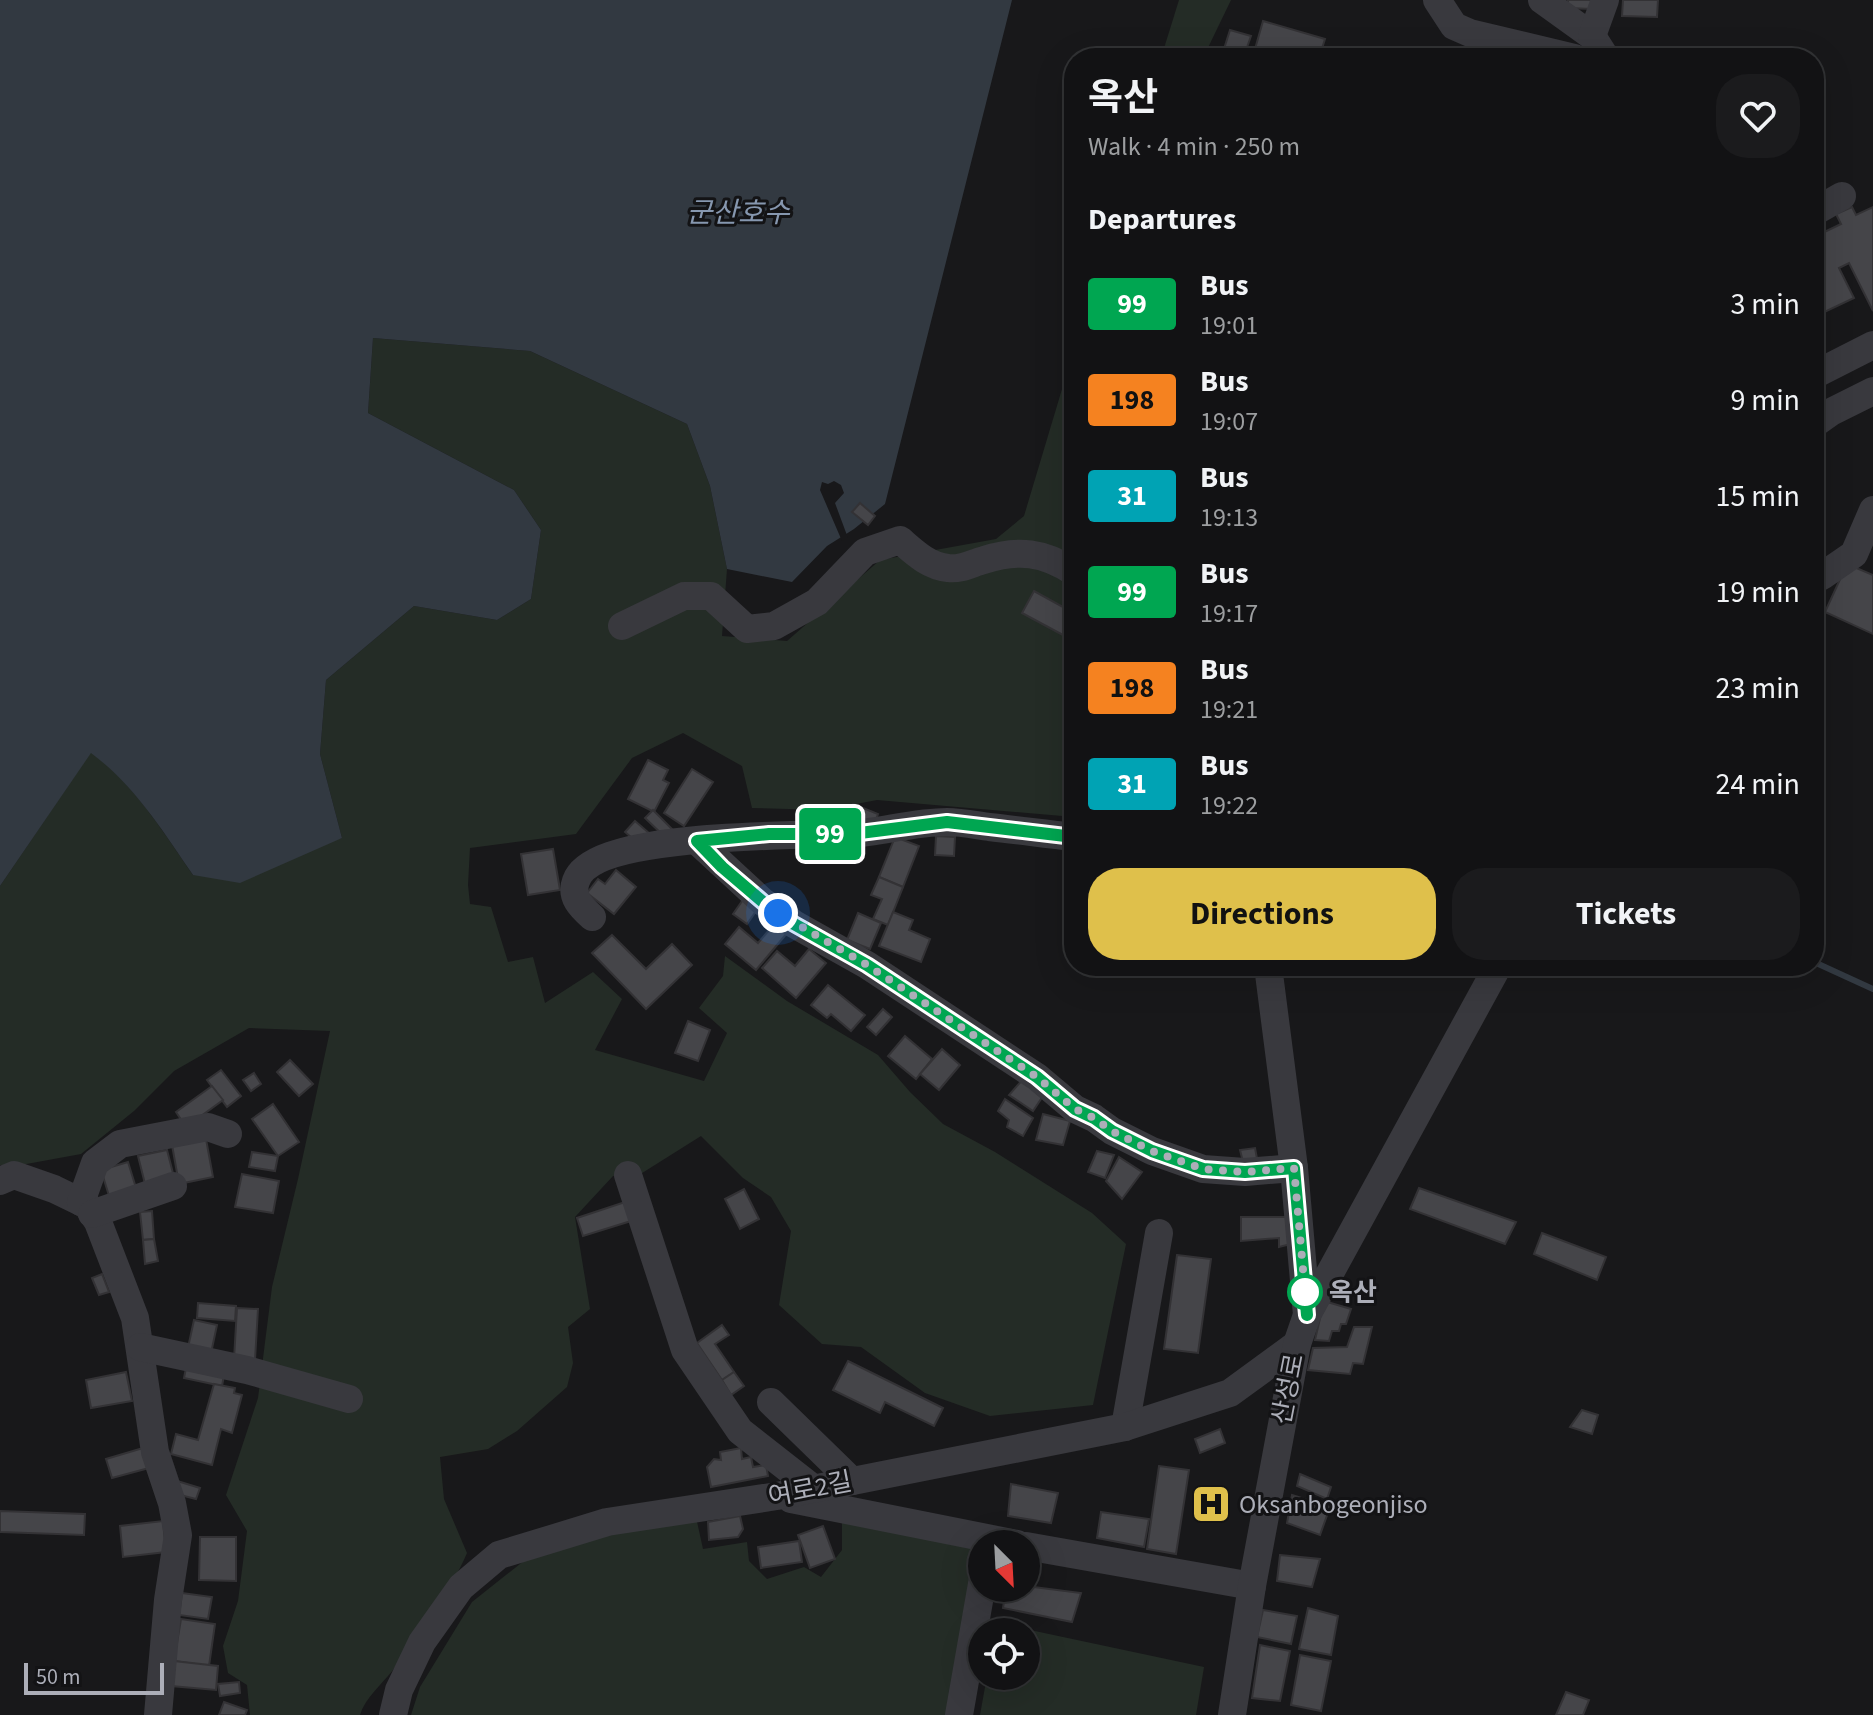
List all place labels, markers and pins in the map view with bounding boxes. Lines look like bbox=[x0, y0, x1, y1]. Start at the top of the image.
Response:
place label: 옥산 bbox=[1329, 1274, 1377, 1311]
marker: 옥산 bbox=[1288, 1275, 1322, 1309]
hospital icon: Oksanbogeonjiso bbox=[1190, 1483, 1232, 1525]
place label: Oksanbogeonjiso bbox=[1239, 1486, 1428, 1523]

